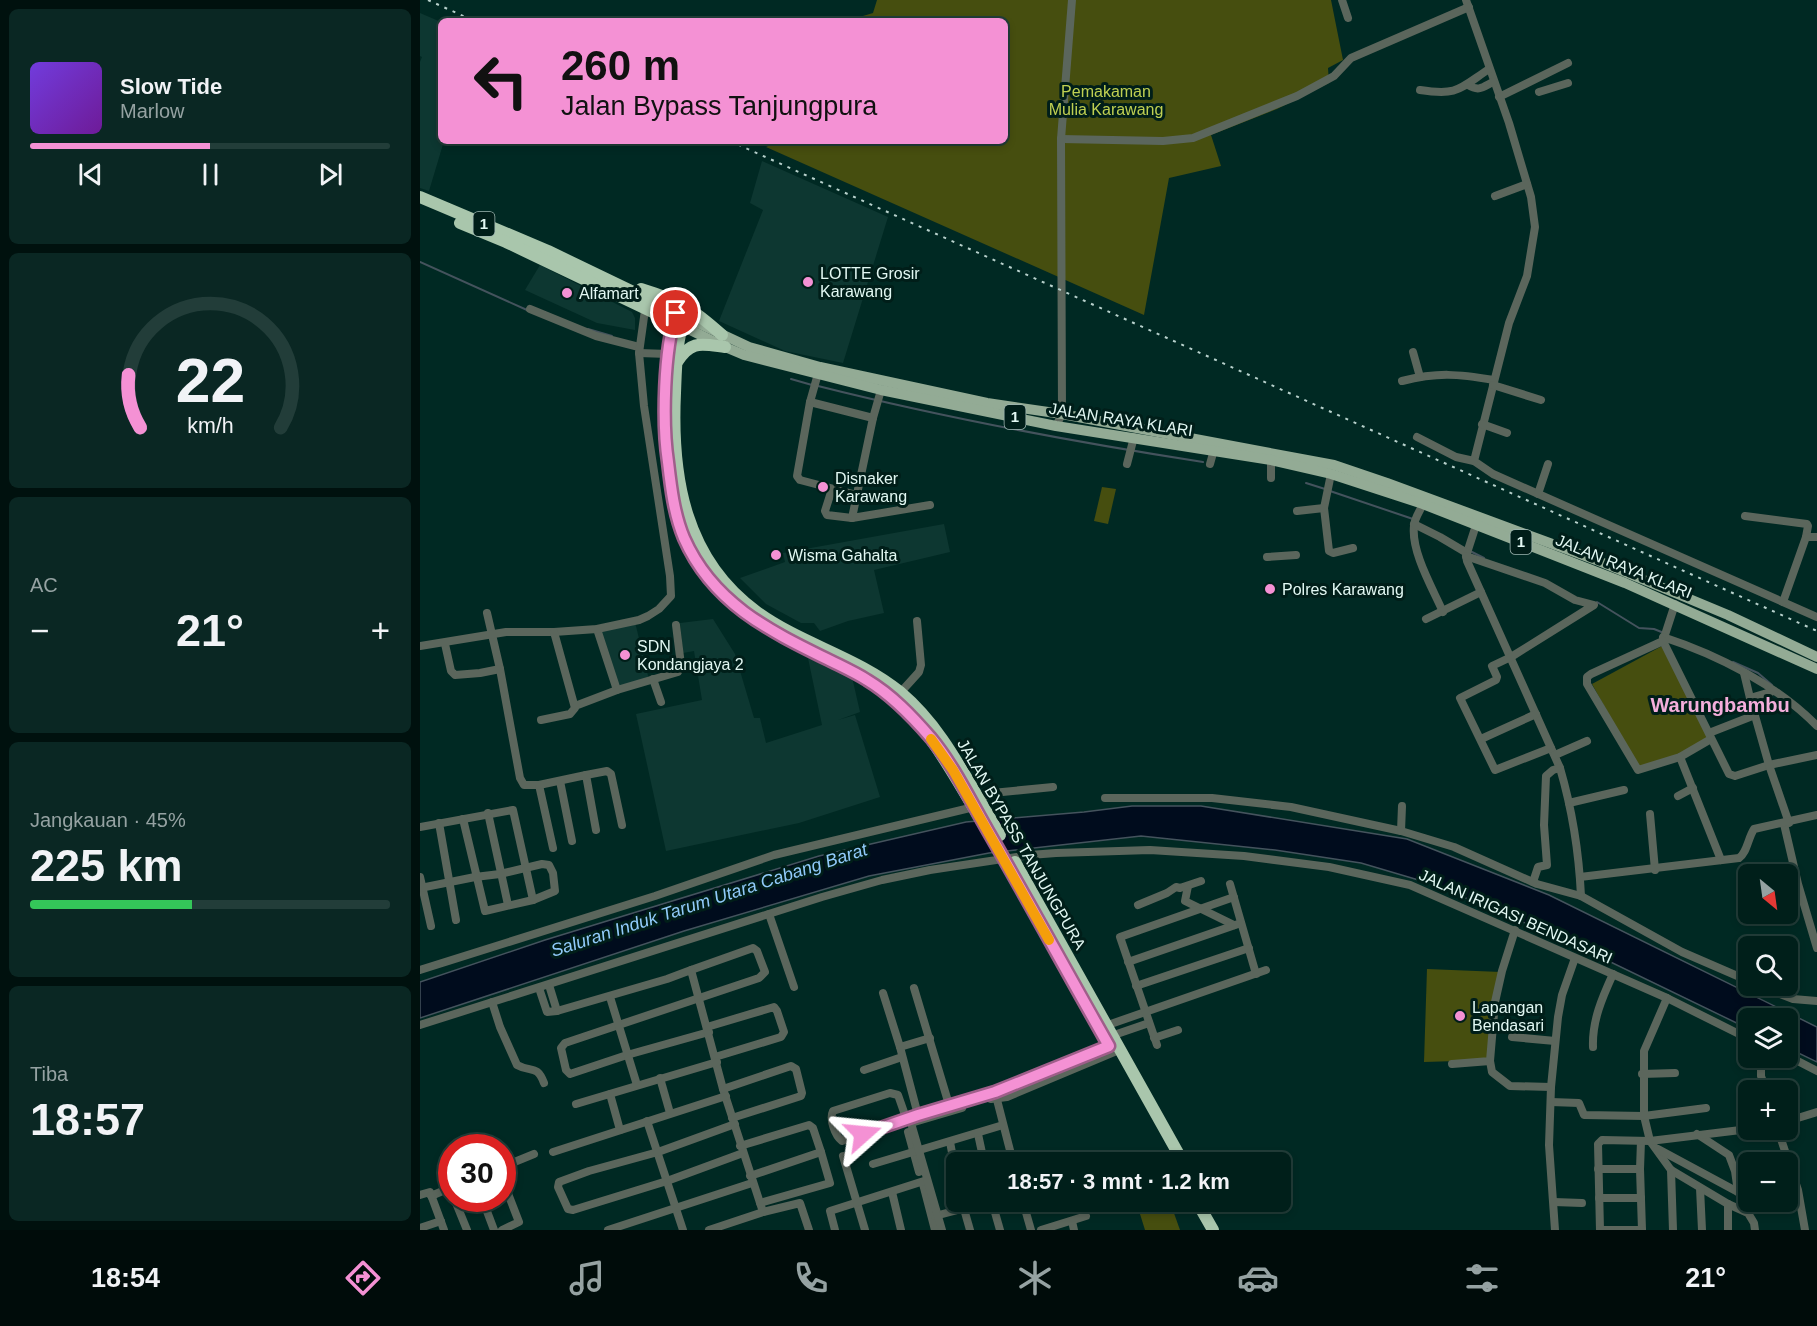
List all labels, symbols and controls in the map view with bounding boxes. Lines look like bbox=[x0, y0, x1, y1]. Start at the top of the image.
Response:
icon: left bbox=[462, 42, 540, 120]
text: 260 m bbox=[561, 42, 680, 89]
text: Slow Tide bbox=[120, 74, 222, 99]
park label: Pemakaman Mulia Karawang bbox=[1049, 83, 1163, 118]
text: Jalan Bypass Tanjungpura bbox=[561, 91, 877, 121]
text: Marlow bbox=[120, 100, 184, 122]
icon: previous bbox=[74, 158, 107, 191]
icon: pause bbox=[194, 158, 227, 191]
icon: next bbox=[314, 158, 347, 191]
road number: 1 bbox=[474, 212, 494, 236]
place label: LOTTE Grosir Karawang bbox=[820, 265, 920, 300]
marker: LOTTE Grosir Karawang bbox=[801, 275, 815, 289]
place label: Alfamart bbox=[579, 285, 639, 302]
marker: Alfamart bbox=[560, 286, 574, 300]
pin bbox=[650, 287, 701, 338]
icon: arrive bbox=[659, 296, 692, 329]
text: 22 bbox=[175, 346, 245, 415]
street label: JALAN RAYA KLARI bbox=[1048, 400, 1194, 439]
road number: 1 bbox=[1004, 405, 1026, 429]
text: km/h bbox=[187, 414, 233, 438]
place label: Disnaker Karawang bbox=[835, 470, 907, 505]
marker: Disnaker Karawang bbox=[816, 480, 830, 494]
road number: 1 bbox=[1510, 530, 1532, 554]
street label: JALAN RAYA KLARI bbox=[1553, 531, 1694, 602]
place label: Wisma Gahalta bbox=[788, 547, 897, 564]
marker: Wisma Gahalta bbox=[769, 548, 783, 562]
text: AC bbox=[30, 574, 58, 596]
place label: Polres Karawang bbox=[1282, 581, 1404, 598]
marker: Polres Karawang bbox=[1263, 582, 1277, 596]
text: 21° bbox=[176, 605, 244, 656]
text: − bbox=[30, 612, 49, 649]
text: + bbox=[371, 612, 390, 649]
place label: SDN Kondangjaya 2 bbox=[637, 638, 744, 673]
marker: SDN Kondangjaya 2 bbox=[618, 648, 632, 662]
district label: Warungbambu bbox=[1650, 694, 1790, 716]
street label: JALAN BYPASS TANJUNGPURA bbox=[954, 736, 1089, 953]
text: Jangkauan · 45% bbox=[30, 809, 186, 831]
water label: Saluran Induk Tarum Utara Cabang Barat bbox=[548, 839, 871, 961]
text: 225 km bbox=[30, 840, 183, 891]
north arrow bbox=[1738, 864, 1798, 924]
map controls bbox=[1738, 864, 1798, 1212]
street label: JALAN IRIGASI BENDASARI bbox=[1416, 866, 1615, 967]
button: search bbox=[1738, 936, 1798, 996]
place label: Lapangan Bendasari bbox=[1472, 999, 1544, 1034]
button: layers bbox=[1738, 1008, 1798, 1068]
marker: Lapangan Bendasari bbox=[1453, 1009, 1467, 1023]
text: Tiba bbox=[30, 1063, 68, 1085]
button: + bbox=[1738, 1080, 1798, 1140]
text: 18:57 bbox=[30, 1094, 145, 1145]
position arrow bbox=[831, 1102, 895, 1166]
speed limit sign: 30 bbox=[438, 1134, 516, 1212]
button: − bbox=[1738, 1152, 1798, 1212]
text: 18:57 · 3 mnt · 1.2 km bbox=[1007, 1169, 1230, 1194]
icon: directions bbox=[342, 1257, 384, 1299]
icon: music bbox=[566, 1257, 608, 1299]
icon: phone bbox=[790, 1257, 832, 1299]
icon: climate bbox=[1014, 1257, 1056, 1299]
icon: car bbox=[1237, 1257, 1279, 1299]
icon: filters bbox=[1461, 1257, 1503, 1299]
text: 18:54 bbox=[91, 1263, 160, 1293]
text: 21° bbox=[1685, 1263, 1726, 1293]

